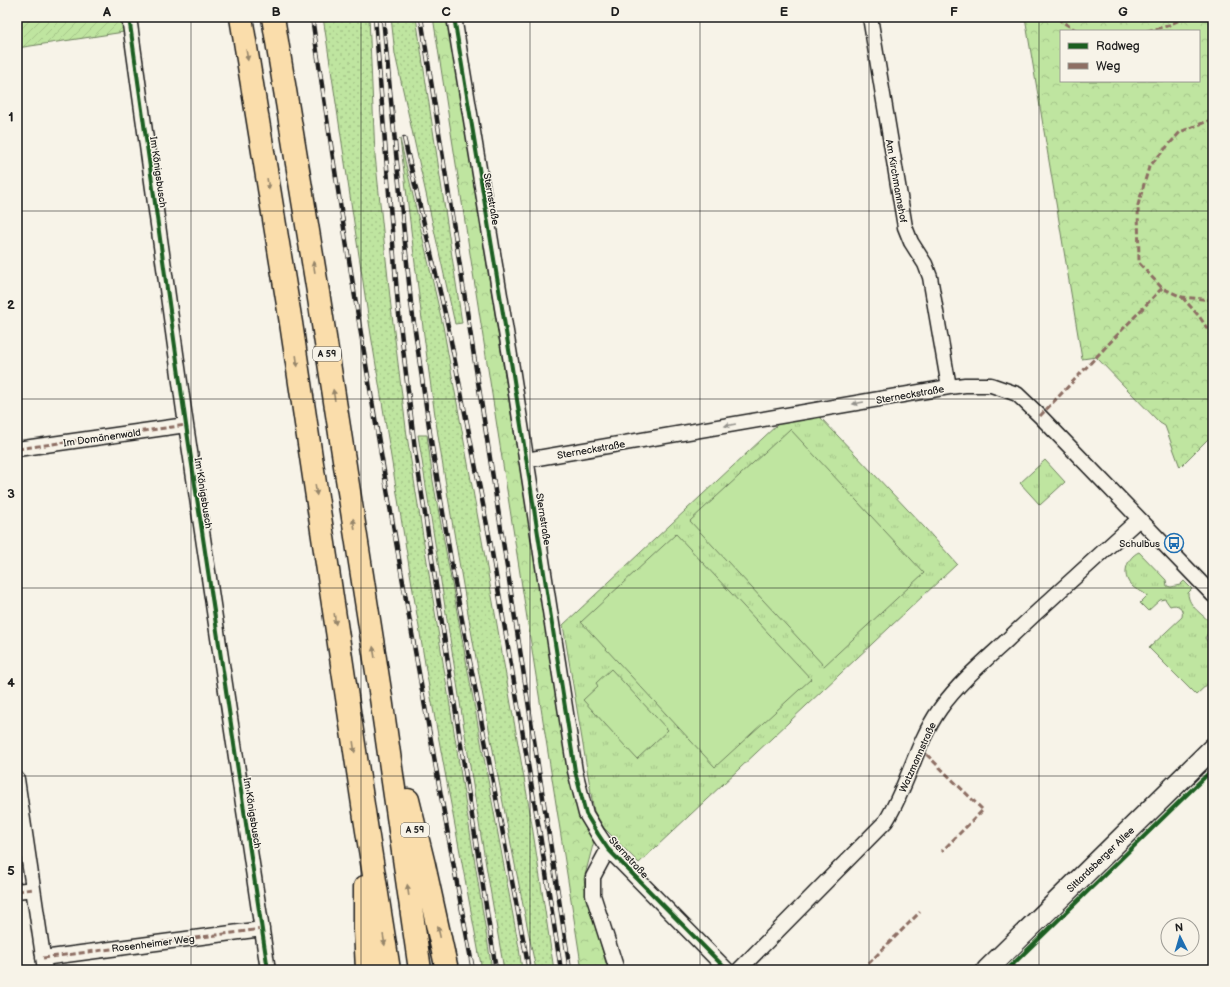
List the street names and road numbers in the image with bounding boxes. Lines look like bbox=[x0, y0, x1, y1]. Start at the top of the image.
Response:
street label: Im Königsbusch bbox=[147, 136, 169, 209]
street label: Am Kirchmannshof bbox=[883, 138, 909, 224]
street label: Sternstraße bbox=[481, 172, 502, 226]
road number: A 59 bbox=[313, 347, 341, 361]
street label: Sterneckstraße bbox=[875, 383, 945, 407]
street label: Im Domänenwald bbox=[63, 427, 142, 449]
street label: Sterneckstraße bbox=[556, 438, 626, 462]
street label: Im Königsbusch bbox=[191, 457, 215, 530]
street label: Sternstraße bbox=[533, 492, 553, 546]
street label: Watzmannstraße bbox=[897, 720, 939, 795]
street label: Im Königsbusch bbox=[240, 777, 264, 850]
road number: A 59 bbox=[401, 823, 429, 837]
street label: Sittardsberger Allee bbox=[1064, 824, 1137, 895]
street label: Sternstraße bbox=[606, 834, 651, 881]
street label: Rosenheimer Weg bbox=[111, 933, 195, 955]

